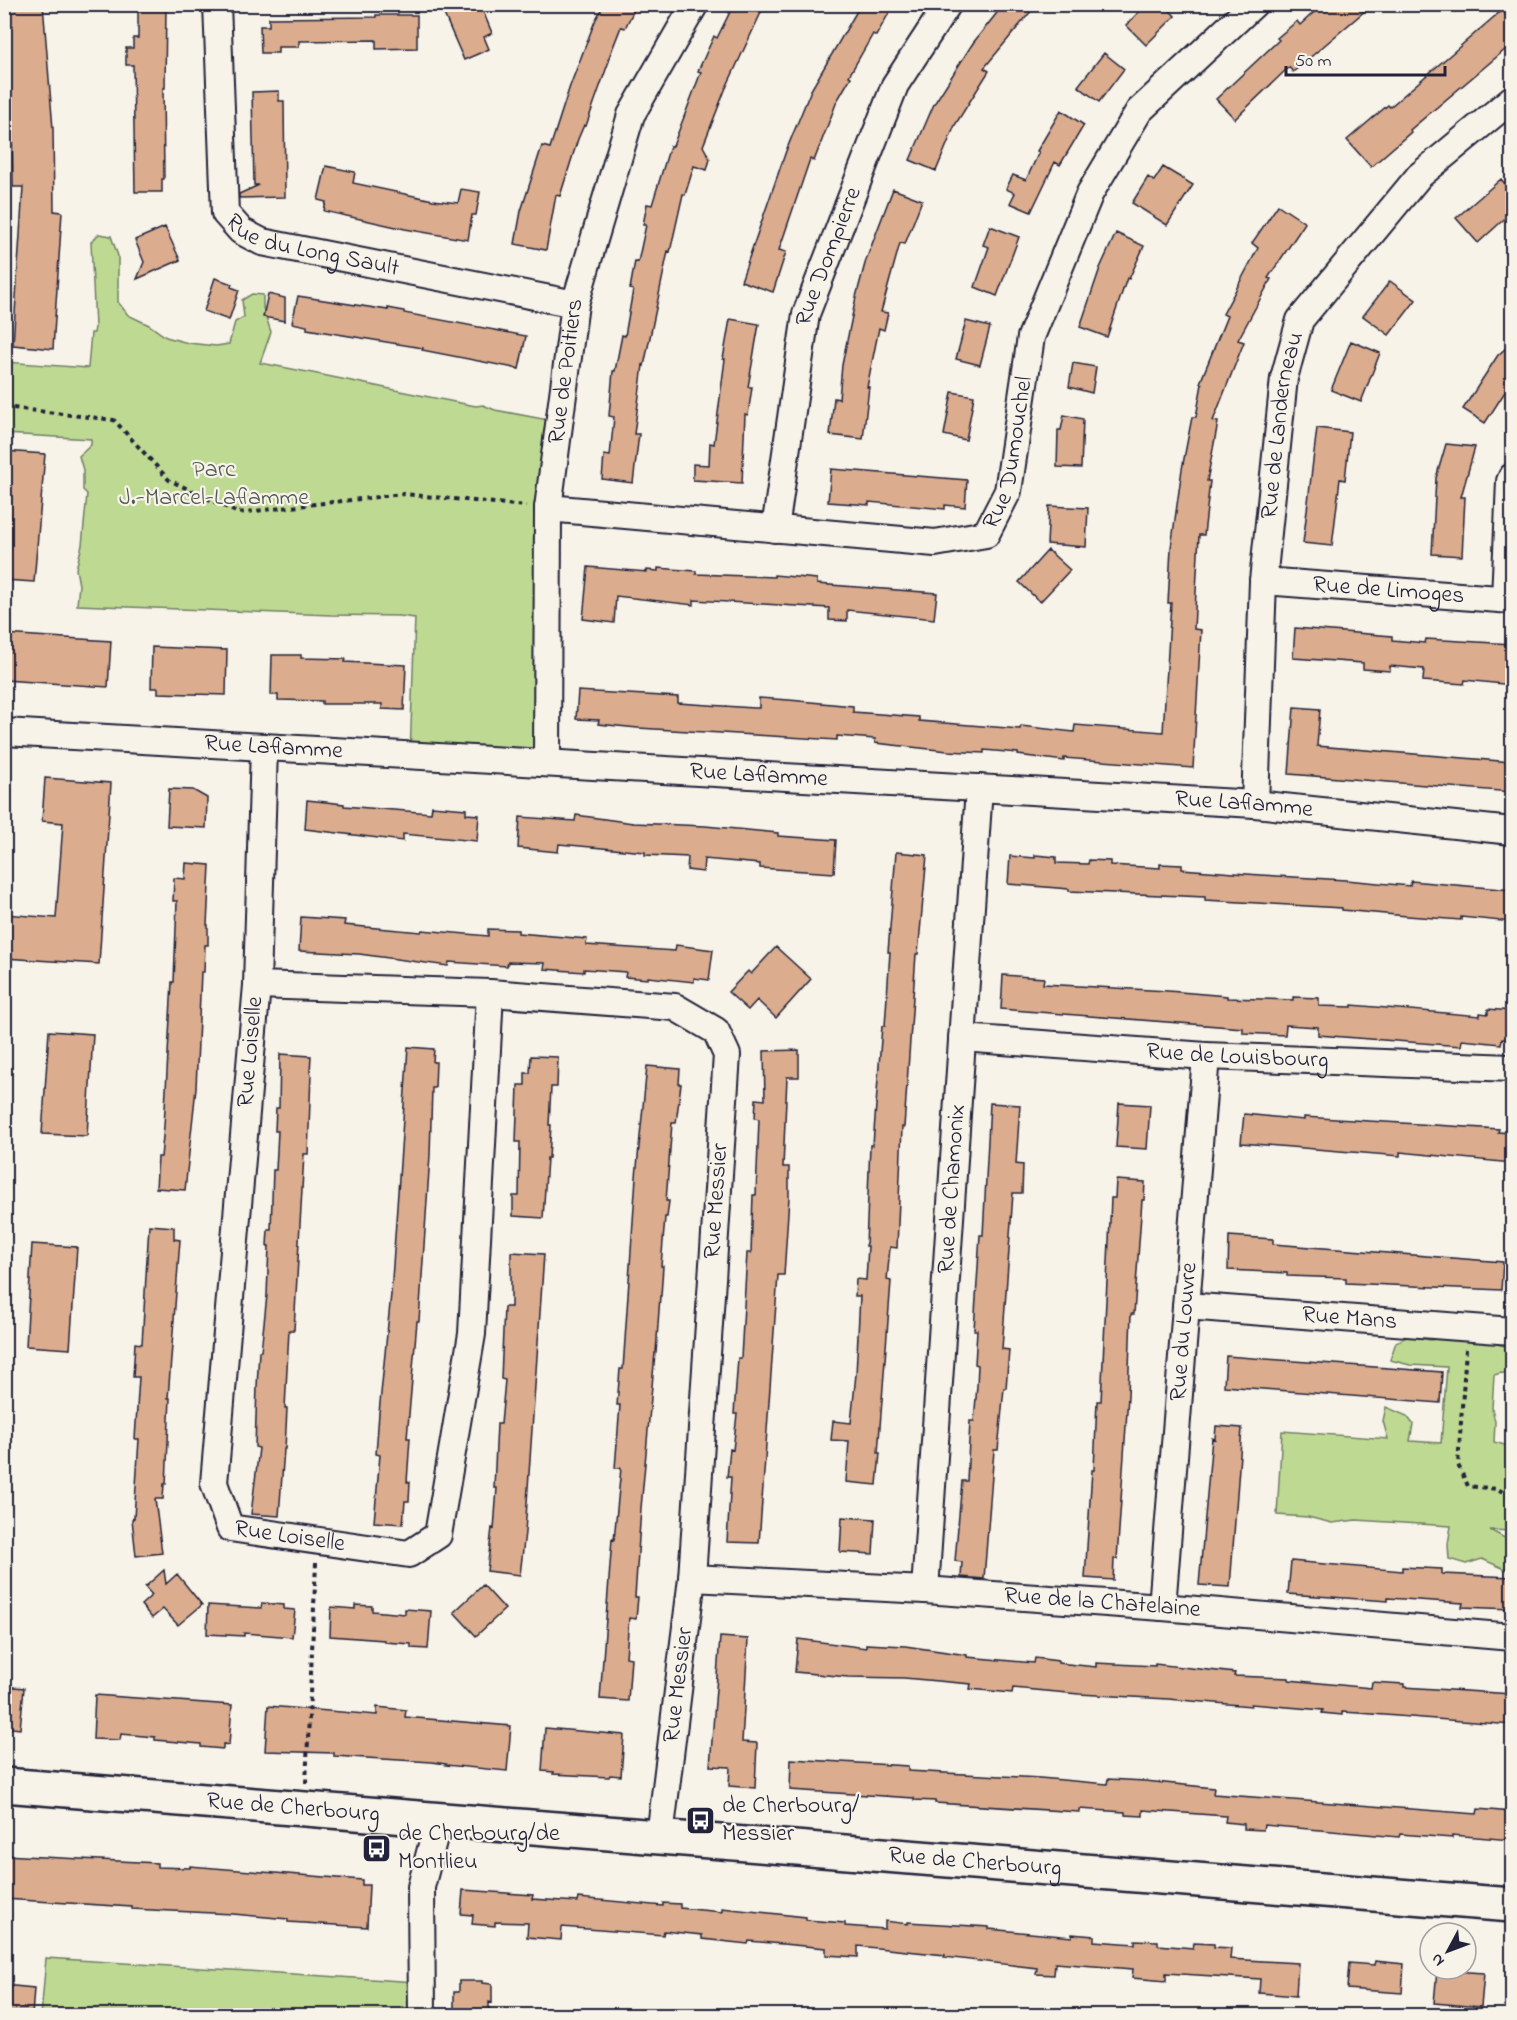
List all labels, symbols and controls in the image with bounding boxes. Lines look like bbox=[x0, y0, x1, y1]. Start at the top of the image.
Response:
scale bar bbox=[1286, 39, 1445, 77]
text: 50 m bbox=[1295, 49, 1332, 75]
street label: Rue Dompierre bbox=[787, 182, 871, 328]
street label: Rue du Long Sault bbox=[216, 206, 402, 286]
street label: Rue de Poitiers bbox=[539, 296, 593, 446]
street label: Rue de Landerneau bbox=[1252, 328, 1313, 521]
street label: Rue Dumouchel bbox=[974, 374, 1042, 535]
park label: Parc J.-Marcel-Laflamme bbox=[119, 453, 309, 516]
street label: Rue de Limoges bbox=[1311, 567, 1466, 614]
street label: Rue Laflamme bbox=[203, 726, 344, 769]
street label: Rue Laflamme bbox=[689, 754, 829, 797]
street label: Rue Laflamme bbox=[1174, 782, 1315, 828]
street label: Rue Loiselle bbox=[229, 995, 273, 1109]
street label: Rue de Louisbourg bbox=[1145, 1034, 1329, 1078]
street label: Rue de Chamonix bbox=[929, 1103, 975, 1275]
street label: Rue Messier bbox=[695, 1141, 739, 1260]
street label: Rue du Louvre bbox=[1161, 1261, 1207, 1403]
street label: Rue Mans bbox=[1301, 1297, 1398, 1340]
street label: Rue Loiselle bbox=[232, 1511, 347, 1562]
street label: Rue de la Chatelaine bbox=[1003, 1578, 1202, 1628]
street label: Rue Messier bbox=[655, 1625, 704, 1745]
street label: Rue de Cherbourg bbox=[205, 1784, 381, 1832]
place label: de Cherbourg/ Messier bbox=[722, 1789, 860, 1852]
bus stop icon: de Cherbourg/ Messier bbox=[685, 1804, 717, 1836]
place label: de Cherbourg/de Montlieu bbox=[398, 1817, 560, 1880]
bus stop icon: de Cherbourg/de Montlieu bbox=[361, 1832, 393, 1864]
street label: Rue de Cherbourg bbox=[887, 1838, 1063, 1887]
north arrow bbox=[1418, 1921, 1478, 1981]
text: N bbox=[1425, 1947, 1451, 1971]

